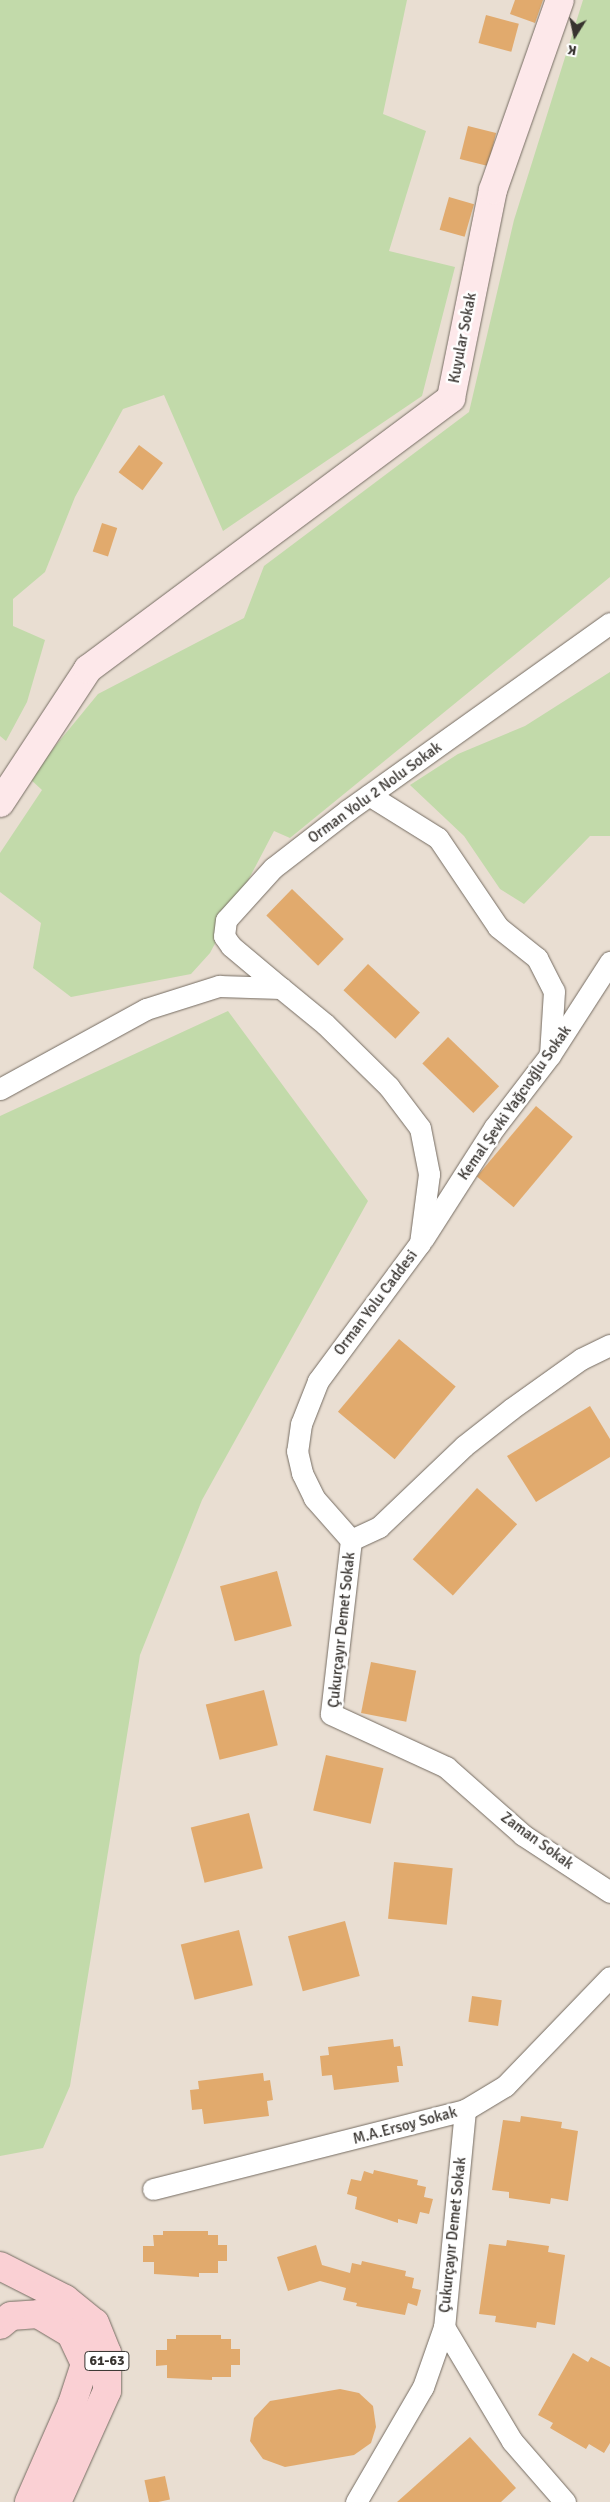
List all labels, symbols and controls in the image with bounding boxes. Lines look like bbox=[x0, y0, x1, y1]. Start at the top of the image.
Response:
north arrow bbox=[550, 10, 600, 60]
text: K bbox=[567, 41, 578, 59]
street label: Kuyular Sokak bbox=[445, 291, 481, 385]
street label: Orman Yolu 2 Nolu Sokak bbox=[305, 739, 445, 847]
street label: Kemal Şevki Yağcıoğlu Sokak bbox=[455, 1022, 575, 1184]
street label: Orman Yolu Caddesi bbox=[331, 1247, 421, 1359]
street label: Çukurçayır Demet Sokak bbox=[325, 1551, 359, 1709]
street label: Zaman Sokak bbox=[497, 1809, 577, 1873]
street label: M.A.Ersoy Sokak bbox=[351, 2103, 459, 2149]
street label: Çukurçayır Demet Sokak bbox=[436, 2156, 470, 2314]
road number: 61-63 bbox=[83, 2350, 131, 2372]

